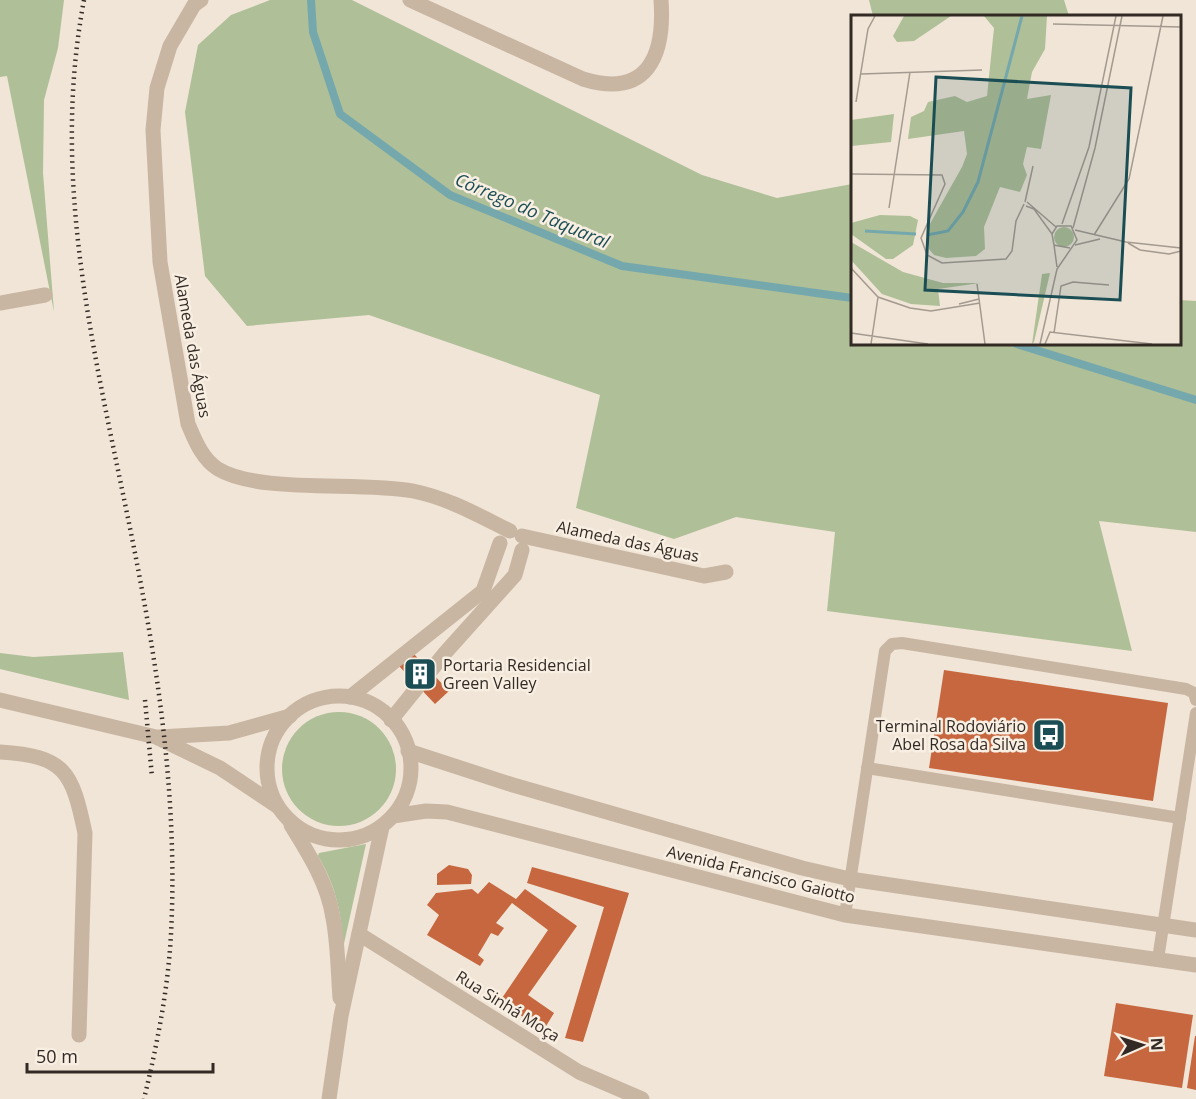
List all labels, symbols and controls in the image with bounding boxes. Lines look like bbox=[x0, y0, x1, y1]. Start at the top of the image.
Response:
inset map bbox=[851, 15, 1181, 345]
water label: Córrego do Taquaral bbox=[452, 167, 614, 254]
street label: Alameda das Águas bbox=[170, 273, 216, 419]
street label: Alameda das Águas bbox=[555, 515, 701, 567]
place label: Portaria Residencial Green Valley bbox=[443, 654, 591, 694]
building icon: Portaria Residencial Green Valley bbox=[402, 656, 438, 692]
place label: Terminal Rodoviário Abel Rosa da Silva bbox=[876, 715, 1026, 755]
bus stop icon: Terminal Rodoviário Abel Rosa da Silva bbox=[1031, 717, 1067, 753]
street label: Avenida Francisco Gaiotto bbox=[665, 840, 857, 908]
street label: Rua Sinhá Moça bbox=[452, 965, 564, 1047]
north arrow bbox=[1112, 1015, 1172, 1075]
scale bar bbox=[27, 1036, 213, 1074]
text: N bbox=[1146, 1037, 1168, 1051]
text: 50 m bbox=[36, 1044, 78, 1068]

